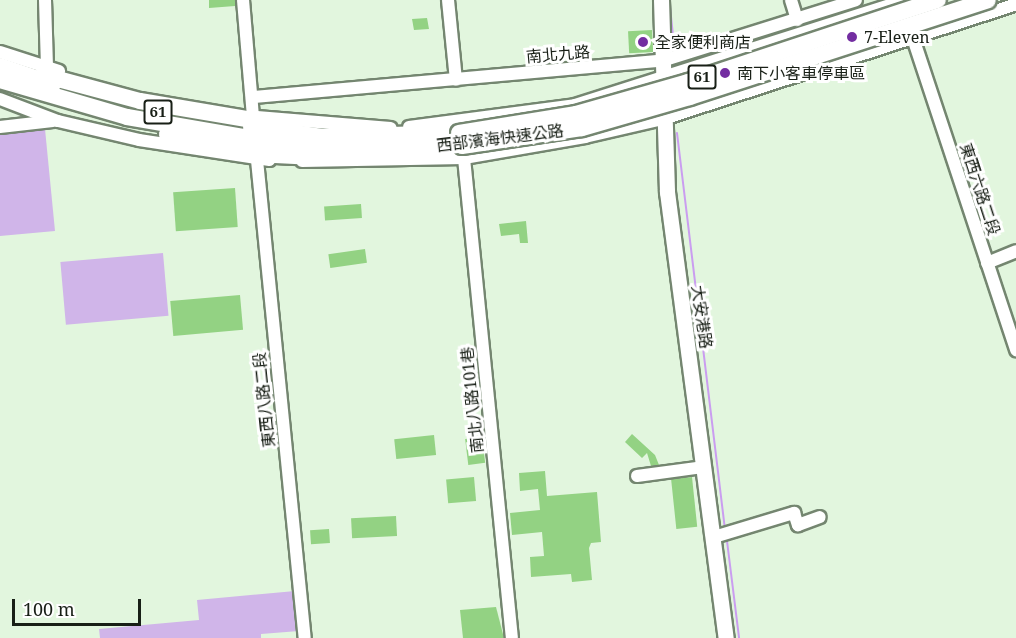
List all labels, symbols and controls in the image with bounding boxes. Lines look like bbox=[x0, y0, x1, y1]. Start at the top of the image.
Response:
place label: 7-Eleven bbox=[864, 27, 930, 47]
marker: 7-Eleven bbox=[845, 30, 859, 44]
place label: 全家便利商店 bbox=[655, 32, 751, 52]
marker: 全家便利商店 bbox=[636, 35, 650, 49]
street label: 南北九路 bbox=[525, 42, 591, 66]
place label: 南下小客車停車區 bbox=[737, 63, 865, 83]
road number: 61 bbox=[687, 65, 717, 89]
marker: 南下小客車停車區 bbox=[718, 66, 732, 80]
road number: 61 bbox=[143, 100, 173, 124]
street label: 西部濱海快速公路 bbox=[435, 121, 565, 155]
street label: 東西六路二段 bbox=[956, 140, 1004, 238]
street label: 大安港路 bbox=[688, 284, 716, 350]
street label: 南北八路101巷 bbox=[457, 346, 487, 454]
street label: 東西八路二段 bbox=[249, 351, 279, 449]
scale bar bbox=[15, 587, 144, 625]
text: 100 m bbox=[23, 597, 75, 621]

